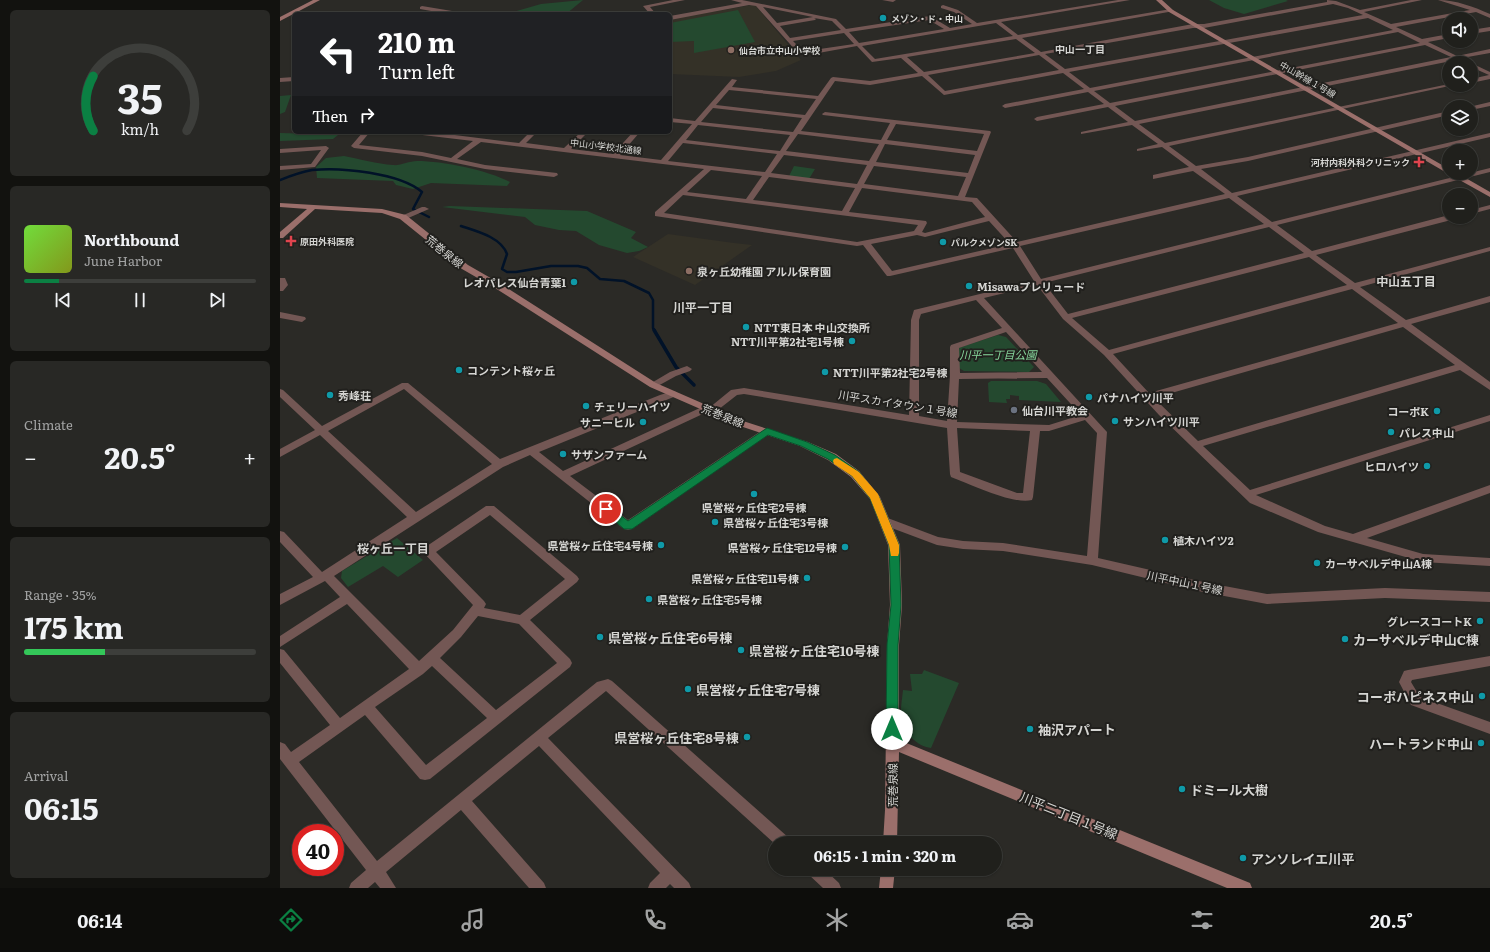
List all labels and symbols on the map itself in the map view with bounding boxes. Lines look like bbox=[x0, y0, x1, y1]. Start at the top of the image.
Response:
place label: メゾン・ド・中山 bbox=[891, 11, 963, 25]
marker: メゾン・ド・中山 bbox=[878, 13, 888, 23]
district label: 中山一丁目 bbox=[1055, 41, 1105, 56]
place label: 仙台市立中山小学校 bbox=[738, 43, 821, 57]
marker: 仙台市立中山小学校 bbox=[726, 45, 736, 55]
street label: 中山幹線１号線 bbox=[1277, 57, 1340, 101]
street label: 中山小学校北通線 bbox=[569, 135, 644, 157]
place label: 河村内科外科クリニック bbox=[1310, 155, 1410, 169]
marker: 河村内科外科クリニック bbox=[1413, 156, 1425, 168]
street label: 荒巻泉線 bbox=[423, 231, 467, 271]
place label: 原田外科医院 bbox=[300, 234, 354, 248]
marker: 原田外科医院 bbox=[285, 235, 297, 247]
place label: パルクメゾンSK bbox=[951, 235, 1017, 249]
marker: パルクメゾンSK bbox=[938, 237, 948, 247]
place label: 泉ヶ丘幼稚園 アルル保育園 bbox=[697, 263, 831, 279]
marker: 泉ヶ丘幼稚園 アルル保育園 bbox=[684, 266, 694, 276]
district label: 中山五丁目 bbox=[1376, 272, 1436, 290]
place label: レオパレス仙台青葉1 bbox=[462, 274, 566, 290]
marker: レオパレス仙台青葉1 bbox=[569, 277, 579, 287]
place label: Misawaプレリュード bbox=[977, 278, 1085, 294]
marker: Misawaプレリュード bbox=[964, 281, 974, 291]
district label: 川平一丁目 bbox=[673, 298, 733, 316]
place label: NTT東日本 中山交換所 bbox=[754, 319, 870, 335]
marker: NTT東日本 中山交換所 bbox=[741, 322, 751, 332]
place label: NTT川平第2社宅1号棟 bbox=[731, 333, 844, 349]
marker: NTT川平第2社宅1号棟 bbox=[847, 336, 857, 346]
park label: 川平一丁目公園 bbox=[960, 346, 1038, 362]
place label: コンテント桜ヶ丘 bbox=[467, 362, 555, 378]
place label: NTT川平第2社宅2号棟 bbox=[833, 364, 947, 380]
marker: コンテント桜ヶ丘 bbox=[454, 365, 464, 375]
marker: NTT川平第2社宅2号棟 bbox=[820, 367, 830, 377]
street label: 川平スカイタウン１号線 bbox=[837, 386, 959, 420]
place label: 秀峰荘 bbox=[338, 387, 371, 403]
place label: パナハイツ川平 bbox=[1097, 389, 1174, 405]
marker: 秀峰荘 bbox=[325, 390, 335, 400]
marker: パナハイツ川平 bbox=[1084, 392, 1094, 402]
place label: チェリーハイツ bbox=[594, 398, 671, 414]
street label: 荒巻泉線 bbox=[700, 399, 746, 431]
marker: チェリーハイツ bbox=[581, 401, 591, 411]
place label: 仙台川平教会 bbox=[1022, 402, 1088, 418]
place label: コーポK bbox=[1387, 403, 1429, 419]
marker: 仙台川平教会 bbox=[1009, 405, 1019, 415]
marker: コーポK bbox=[1432, 406, 1442, 416]
place label: サンハイツ川平 bbox=[1123, 413, 1200, 429]
place label: サニーヒル bbox=[580, 414, 635, 430]
marker: サンハイツ川平 bbox=[1110, 416, 1120, 426]
marker: サニーヒル bbox=[638, 417, 648, 427]
place label: パレス中山 bbox=[1399, 424, 1454, 440]
marker: パレス中山 bbox=[1386, 427, 1396, 437]
place label: サザンファーム bbox=[571, 446, 647, 462]
marker: サザンファーム bbox=[558, 449, 568, 459]
place label: ヒロハイツ bbox=[1364, 458, 1419, 474]
marker: ヒロハイツ bbox=[1422, 461, 1432, 471]
marker: 県営桜ヶ丘住宅2号棟 bbox=[749, 489, 759, 499]
pin bbox=[589, 492, 623, 526]
place label: 県営桜ヶ丘住宅2号棟 bbox=[702, 499, 806, 515]
place label: 県営桜ヶ丘住宅3号棟 bbox=[723, 514, 828, 530]
marker: 県営桜ヶ丘住宅3号棟 bbox=[710, 517, 720, 527]
place label: 植木ハイツ2 bbox=[1173, 532, 1234, 548]
marker: 植木ハイツ2 bbox=[1160, 535, 1170, 545]
place label: 県営桜ヶ丘住宅4号棟 bbox=[547, 537, 653, 553]
district label: 桜ヶ丘一丁目 bbox=[357, 539, 429, 557]
place label: 県営桜ヶ丘住宅12号棟 bbox=[728, 539, 837, 555]
marker: 県営桜ヶ丘住宅4号棟 bbox=[656, 540, 666, 550]
marker: 県営桜ヶ丘住宅12号棟 bbox=[840, 542, 850, 552]
place label: カーサベルデ中山A棟 bbox=[1325, 555, 1432, 571]
marker: カーサベルデ中山A棟 bbox=[1312, 558, 1322, 568]
street label: 川平中山１号線 bbox=[1146, 566, 1224, 598]
place label: 県営桜ヶ丘住宅11号棟 bbox=[691, 570, 799, 586]
marker: 県営桜ヶ丘住宅11号棟 bbox=[802, 573, 812, 583]
place label: 県営桜ヶ丘住宅5号棟 bbox=[657, 591, 762, 607]
marker: 県営桜ヶ丘住宅5号棟 bbox=[644, 594, 654, 604]
place label: グレースコートK bbox=[1387, 613, 1472, 629]
marker: グレースコートK bbox=[1475, 616, 1485, 626]
place label: 県営桜ヶ丘住宅6号棟 bbox=[608, 628, 733, 647]
place label: カーサベルデ中山C棟 bbox=[1353, 630, 1479, 649]
marker: 県営桜ヶ丘住宅6号棟 bbox=[595, 632, 605, 642]
marker: カーサベルデ中山C棟 bbox=[1340, 634, 1350, 644]
place label: 県営桜ヶ丘住宅10号棟 bbox=[749, 641, 879, 660]
marker: 県営桜ヶ丘住宅10号棟 bbox=[736, 645, 746, 655]
place label: 県営桜ヶ丘住宅7号棟 bbox=[696, 680, 820, 699]
marker: 県営桜ヶ丘住宅7号棟 bbox=[683, 684, 693, 694]
place label: コーポハピネス中山 bbox=[1357, 687, 1474, 706]
marker: コーポハピネス中山 bbox=[1477, 691, 1487, 701]
position arrow bbox=[871, 708, 913, 750]
place label: 袖沢アパート bbox=[1038, 720, 1116, 739]
marker: 袖沢アパート bbox=[1025, 724, 1035, 734]
place label: 県営桜ヶ丘住宅8号棟 bbox=[614, 728, 739, 747]
marker: 県営桜ヶ丘住宅8号棟 bbox=[742, 732, 752, 742]
place label: ハートランド中山 bbox=[1369, 734, 1473, 753]
marker: ハートランド中山 bbox=[1476, 738, 1486, 748]
street label: 荒巻泉線 bbox=[884, 763, 900, 807]
place label: ドミール大樹 bbox=[1190, 780, 1268, 799]
marker: ドミール大樹 bbox=[1177, 784, 1187, 794]
street label: 川平二丁目１号線 bbox=[1017, 787, 1121, 843]
speed limit sign: 40 bbox=[292, 824, 344, 876]
place label: アンソレイエ川平 bbox=[1251, 849, 1354, 868]
marker: アンソレイエ川平 bbox=[1238, 853, 1248, 863]

